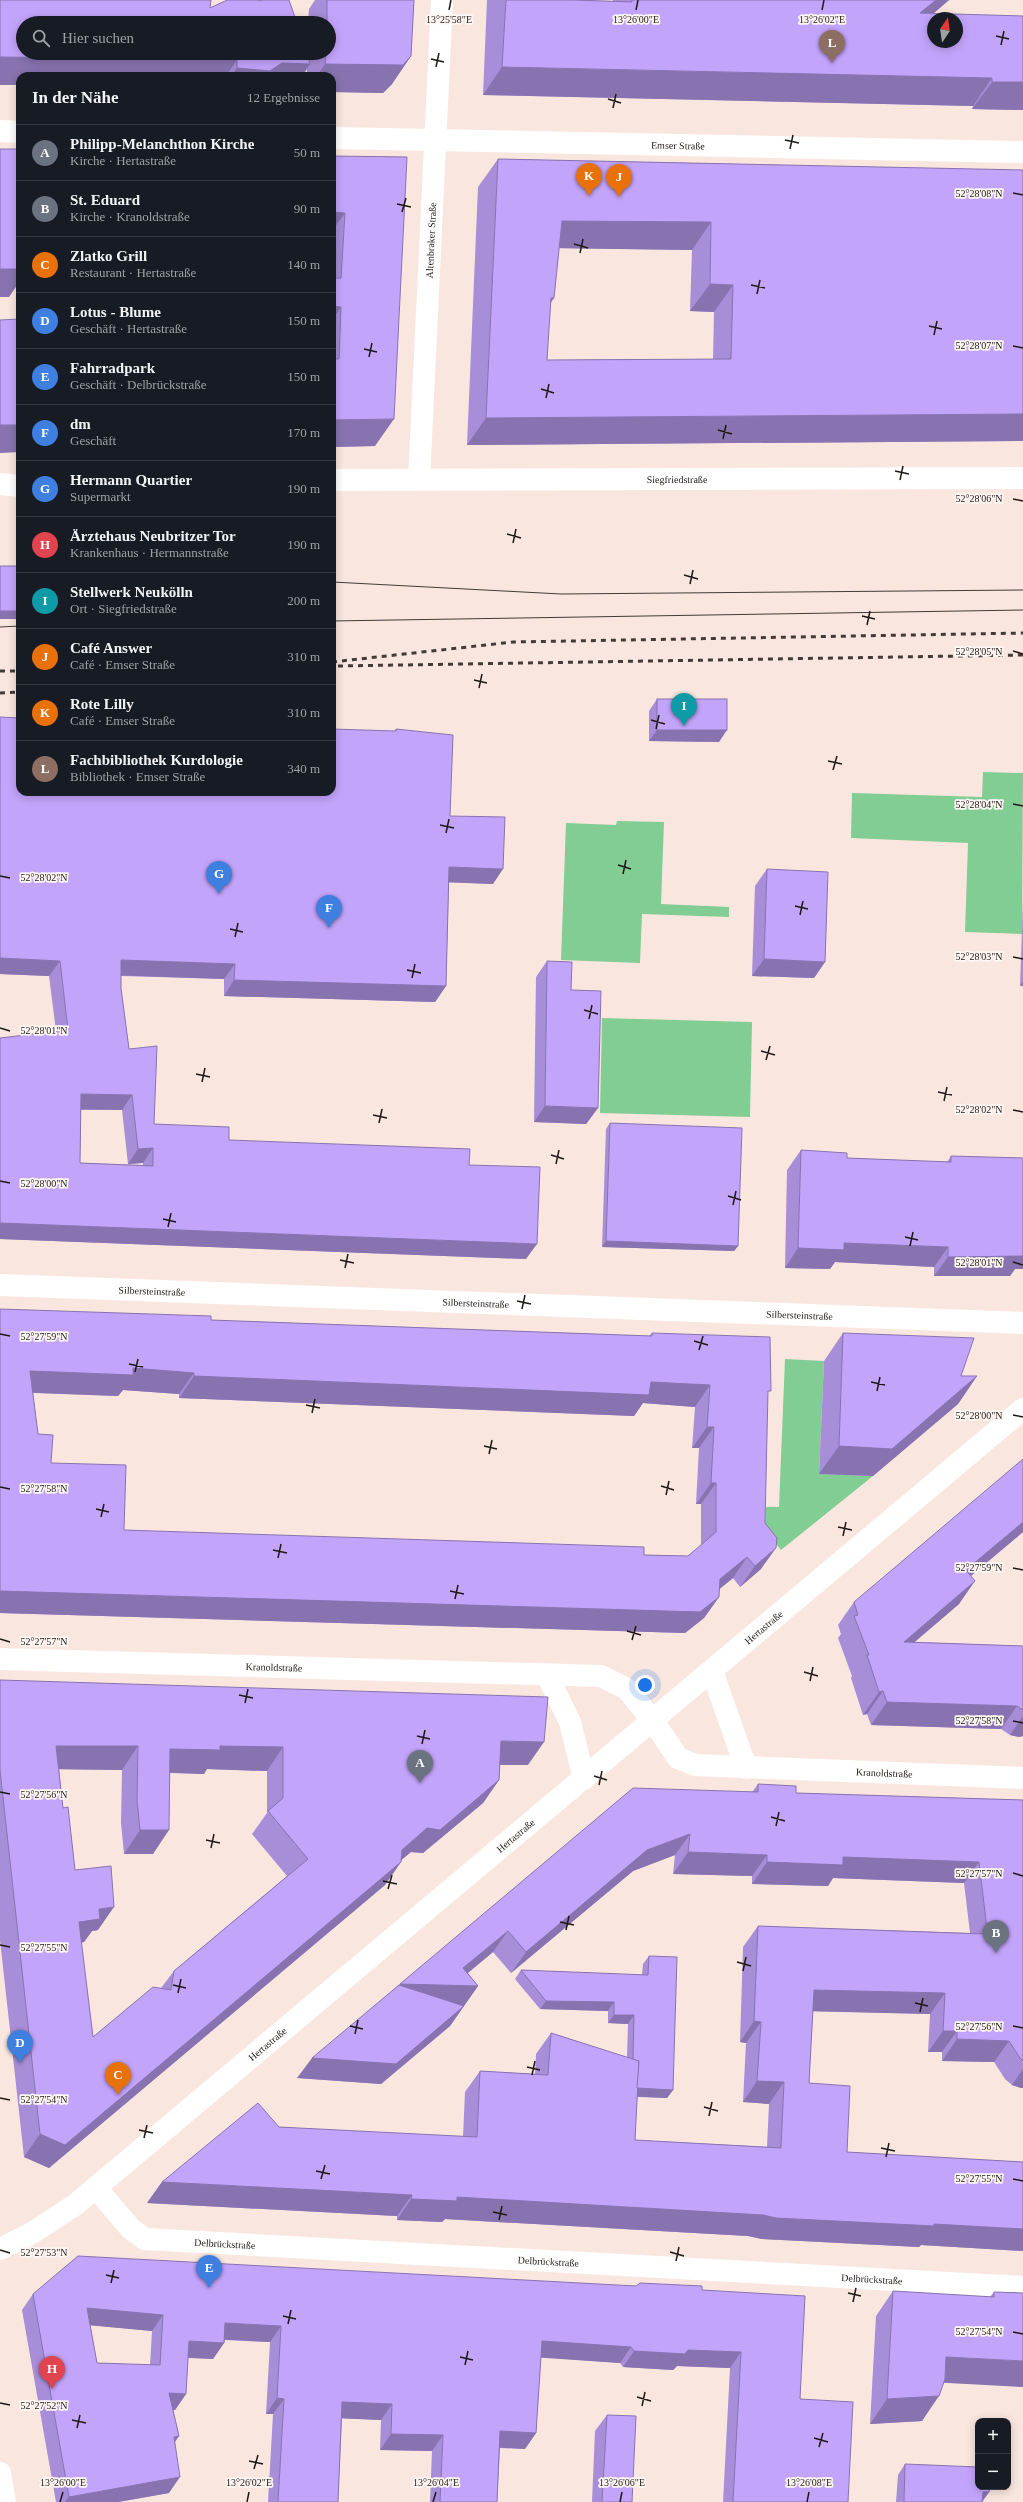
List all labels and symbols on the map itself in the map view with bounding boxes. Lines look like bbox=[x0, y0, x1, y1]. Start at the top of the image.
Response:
north arrow bbox=[927, 12, 963, 48]
text: 13°25'58"E bbox=[426, 14, 472, 25]
text: 13°26'00"E bbox=[613, 14, 659, 25]
text: 13°26'02"E bbox=[799, 14, 845, 25]
pin: L bbox=[819, 30, 845, 63]
street label: Emser Straße bbox=[651, 139, 705, 152]
pin: K bbox=[576, 163, 602, 196]
pin: J bbox=[606, 164, 632, 197]
text: 52°28'08"N bbox=[955, 188, 1003, 199]
street label: Altenbraker Straße bbox=[424, 202, 438, 278]
text: 52°28'07"N bbox=[955, 340, 1003, 351]
street label: Siegfriedstraße bbox=[647, 474, 708, 485]
text: 52°28'06"N bbox=[955, 493, 1003, 504]
text: 52°28'05"N bbox=[955, 646, 1003, 657]
pin: I bbox=[671, 693, 697, 726]
text: 52°28'04"N bbox=[955, 799, 1003, 810]
pin: G bbox=[206, 861, 232, 894]
text: 52°28'02"N bbox=[20, 872, 68, 883]
pin: F bbox=[316, 895, 342, 928]
text: 52°28'03"N bbox=[955, 951, 1003, 962]
text: 52°28'01"N bbox=[20, 1025, 68, 1036]
text: 52°28'02"N bbox=[955, 1104, 1003, 1115]
text: 52°28'00"N bbox=[20, 1178, 68, 1189]
text: 52°28'01"N bbox=[955, 1257, 1003, 1268]
street label: Silbersteinstraße bbox=[118, 1284, 186, 1298]
street label: Silbersteinstraße bbox=[442, 1296, 510, 1310]
street label: Silbersteinstraße bbox=[766, 1308, 834, 1322]
text: 52°27'59"N bbox=[20, 1331, 68, 1342]
text: 52°28'00"N bbox=[955, 1410, 1003, 1421]
text: 52°27'58"N bbox=[20, 1483, 68, 1494]
text: 52°27'59"N bbox=[955, 1562, 1003, 1573]
street label: Hertastraße bbox=[743, 1608, 785, 1646]
text: 52°27'57"N bbox=[20, 1636, 68, 1647]
street label: Kranoldstraße bbox=[245, 1661, 303, 1674]
your location bbox=[635, 1675, 655, 1695]
text: 52°27'58"N bbox=[955, 1715, 1003, 1726]
pin: A bbox=[407, 1750, 433, 1783]
street label: Kranoldstraße bbox=[856, 1766, 913, 1780]
text: 52°27'56"N bbox=[20, 1789, 68, 1800]
street label: Hertastraße bbox=[494, 1816, 537, 1855]
text: 52°27'57"N bbox=[955, 1868, 1003, 1879]
pin: B bbox=[983, 1920, 1009, 1953]
text: 52°27'55"N bbox=[20, 1942, 68, 1953]
text: 52°27'56"N bbox=[955, 2021, 1003, 2032]
street label: Hertastraße bbox=[246, 2025, 289, 2063]
pin: D bbox=[7, 2030, 33, 2063]
pin: C bbox=[105, 2062, 131, 2095]
text: 52°27'54"N bbox=[20, 2094, 68, 2105]
text: 52°27'55"N bbox=[955, 2173, 1003, 2184]
street label: Delbrückstraße bbox=[194, 2237, 256, 2251]
text: 52°27'53"N bbox=[20, 2247, 68, 2258]
street label: Delbrückstraße bbox=[517, 2254, 580, 2269]
pin: E bbox=[196, 2255, 222, 2288]
street label: Delbrückstraße bbox=[841, 2272, 903, 2286]
text: 52°27'54"N bbox=[955, 2326, 1003, 2337]
pin: H bbox=[39, 2356, 65, 2389]
text: 52°27'52"N bbox=[20, 2400, 68, 2411]
text: 13°26'00"E bbox=[40, 2477, 86, 2488]
text: 13°26'02"E bbox=[226, 2477, 272, 2488]
text: 13°26'04"E bbox=[413, 2477, 459, 2488]
text: 13°26'06"E bbox=[599, 2477, 645, 2488]
text: 13°26'08"E bbox=[786, 2477, 832, 2488]

